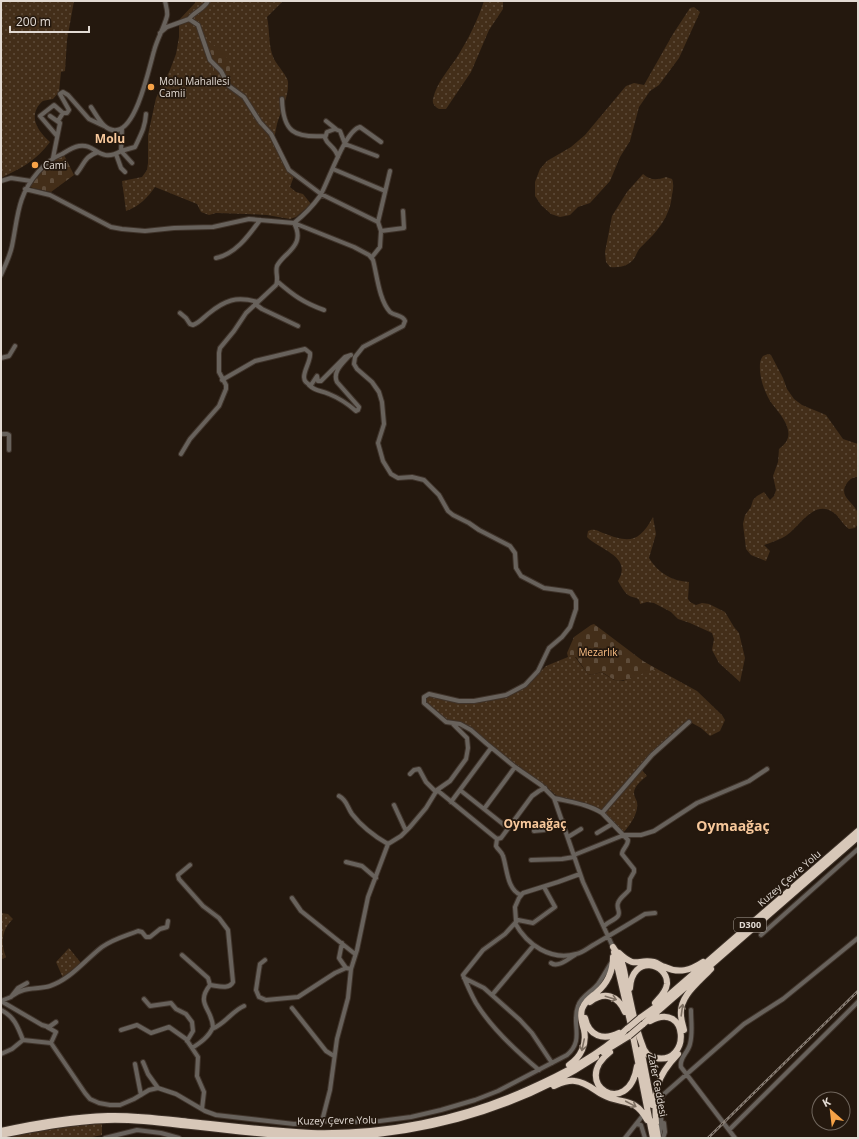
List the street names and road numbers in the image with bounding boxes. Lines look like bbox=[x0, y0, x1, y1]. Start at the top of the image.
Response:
street label: Kuzey Çevre Yolu bbox=[754, 847, 824, 909]
road number: D300 bbox=[734, 918, 766, 932]
street label: Zafer Caddesi bbox=[645, 1052, 671, 1118]
street label: Kuzey Çevre Yolu bbox=[297, 1112, 377, 1128]

